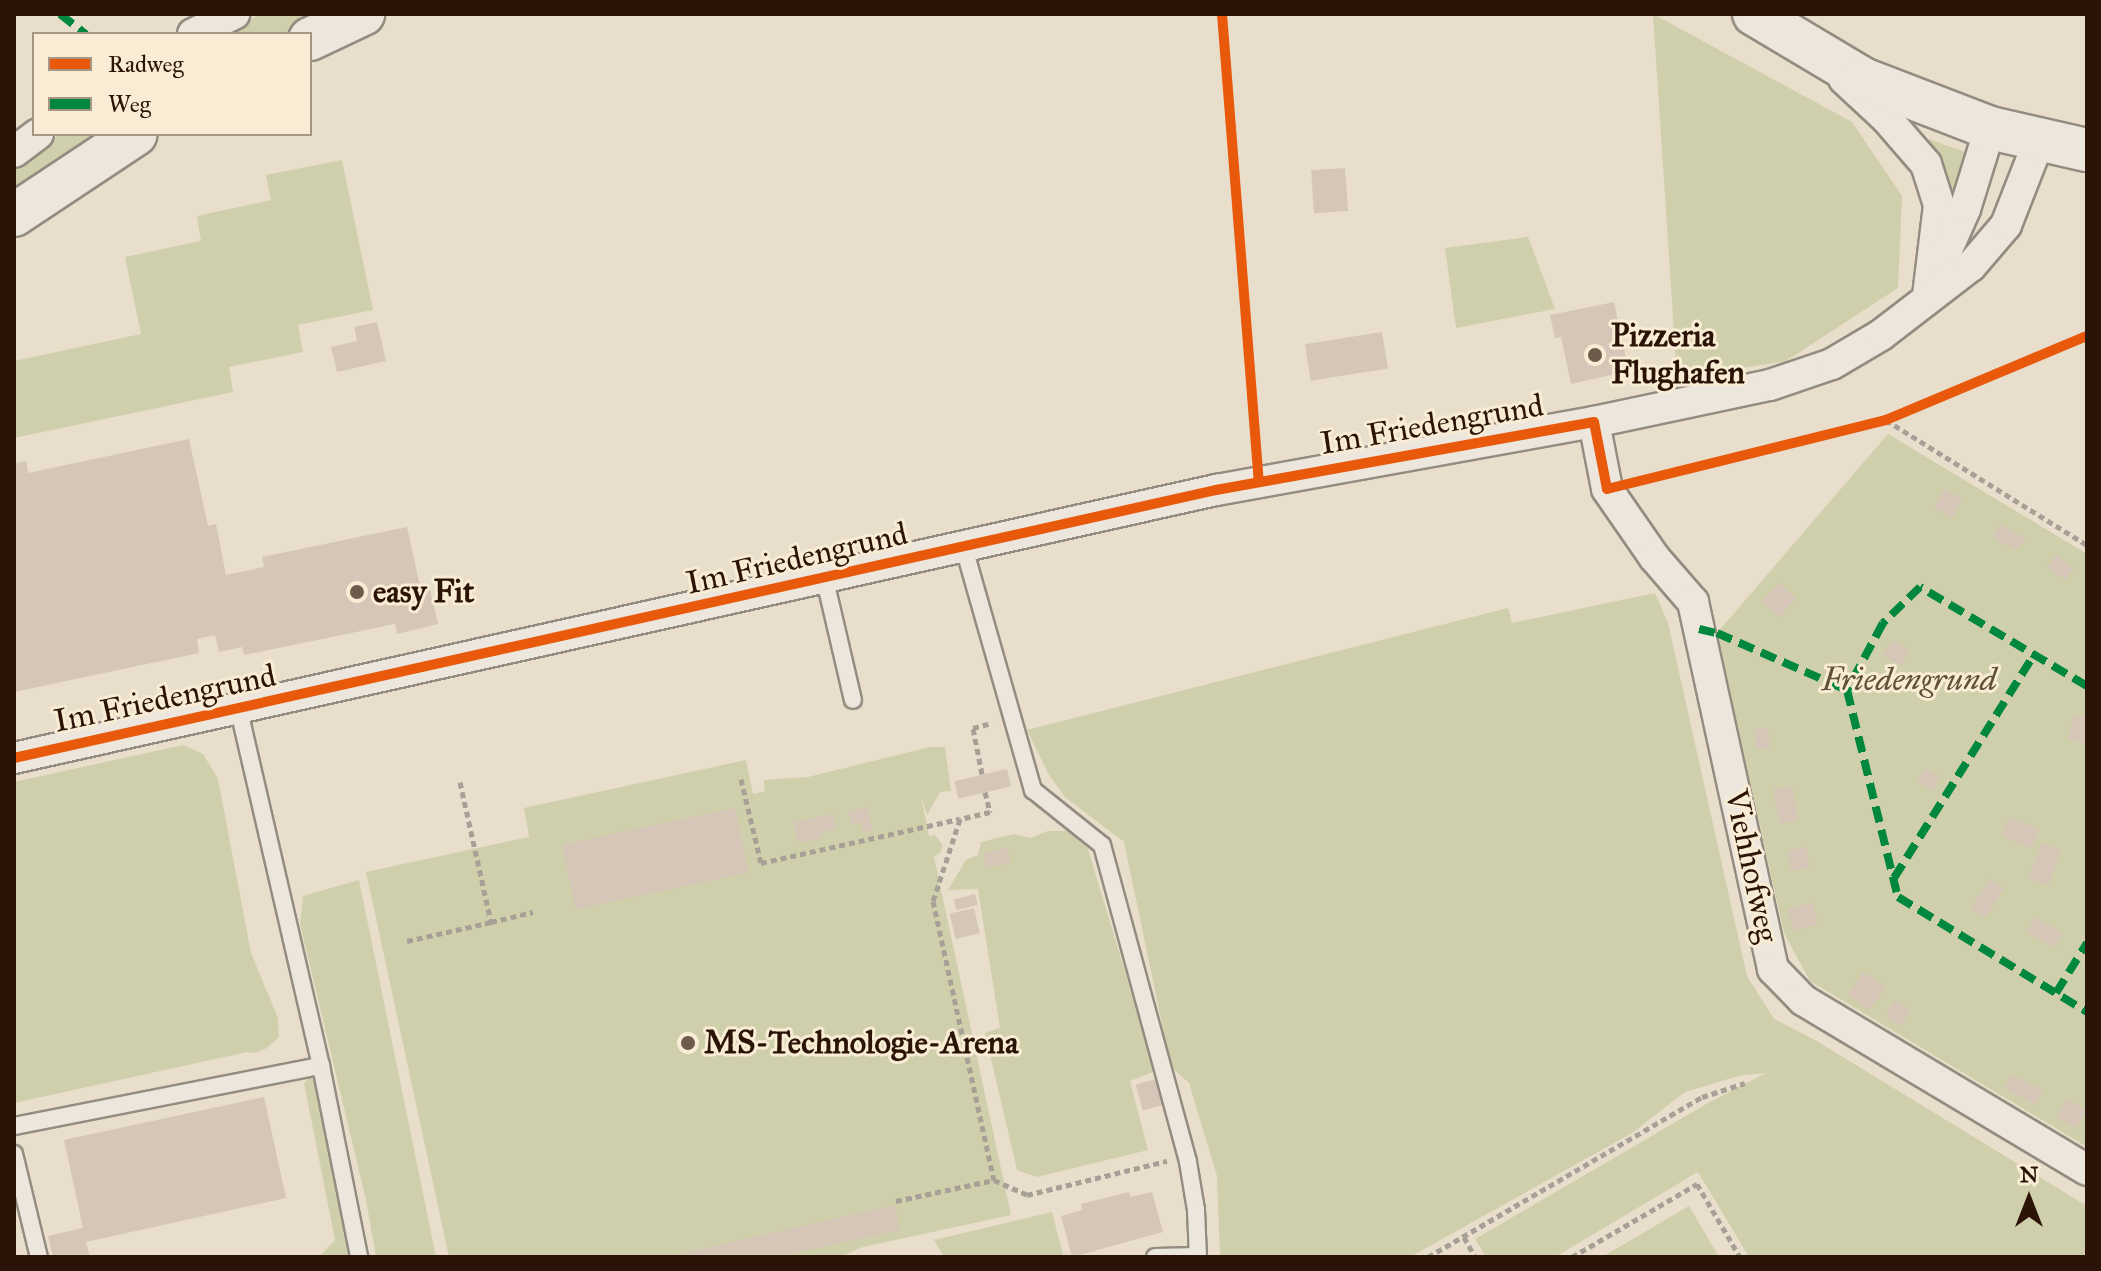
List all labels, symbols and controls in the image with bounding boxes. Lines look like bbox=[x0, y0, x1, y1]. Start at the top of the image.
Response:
legend bbox=[32, 32, 312, 136]
text: Radweg bbox=[108, 49, 184, 79]
text: Weg bbox=[108, 89, 151, 119]
place label: Pizzeria Flughafen bbox=[1611, 318, 1745, 393]
marker: Pizzeria Flughafen bbox=[1586, 346, 1604, 364]
street label: Im Friedengrund bbox=[1317, 386, 1547, 464]
street label: Im Friedengrund bbox=[683, 515, 911, 603]
place label: easy Fit bbox=[373, 573, 474, 611]
marker: easy Fit bbox=[348, 583, 366, 601]
street label: Im Friedengrund bbox=[51, 657, 279, 741]
park label: Friedengrund bbox=[1821, 661, 1997, 699]
street label: Viehhofweg bbox=[1716, 786, 1786, 946]
place label: MS-Technologie-Arena bbox=[704, 1024, 1018, 1062]
marker: MS-Technologie-Arena bbox=[679, 1034, 697, 1052]
north arrow bbox=[1989, 1159, 2069, 1239]
text: N bbox=[2020, 1161, 2038, 1188]

